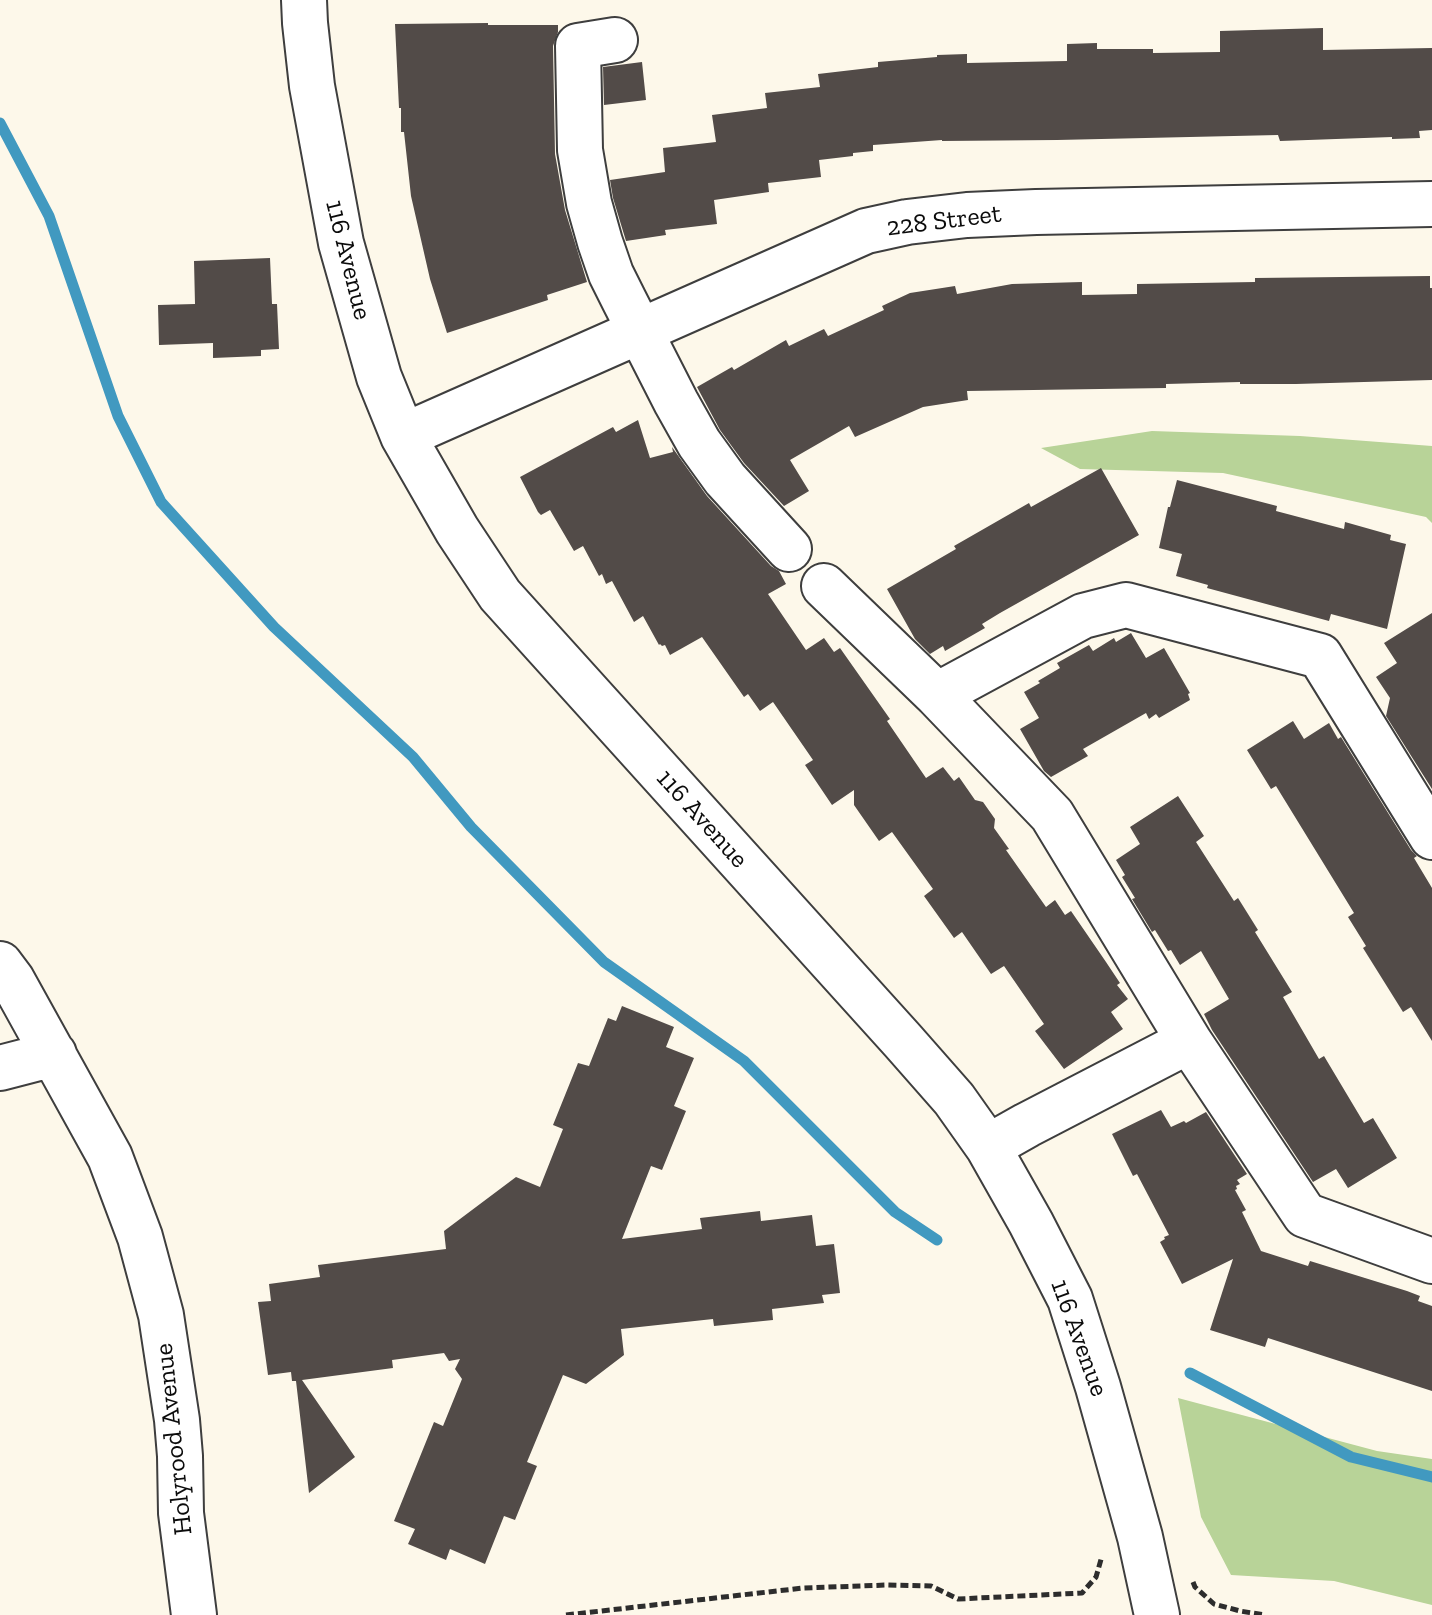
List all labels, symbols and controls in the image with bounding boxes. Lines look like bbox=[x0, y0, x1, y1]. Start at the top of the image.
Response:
street label: 116 Avenue bbox=[318, 197, 378, 323]
street label: 228 Street bbox=[885, 198, 1003, 244]
street label: 116 Avenue bbox=[650, 763, 754, 875]
street label: 116 Avenue bbox=[1043, 1275, 1115, 1401]
street label: Holyrood Avenue bbox=[148, 1342, 200, 1536]

